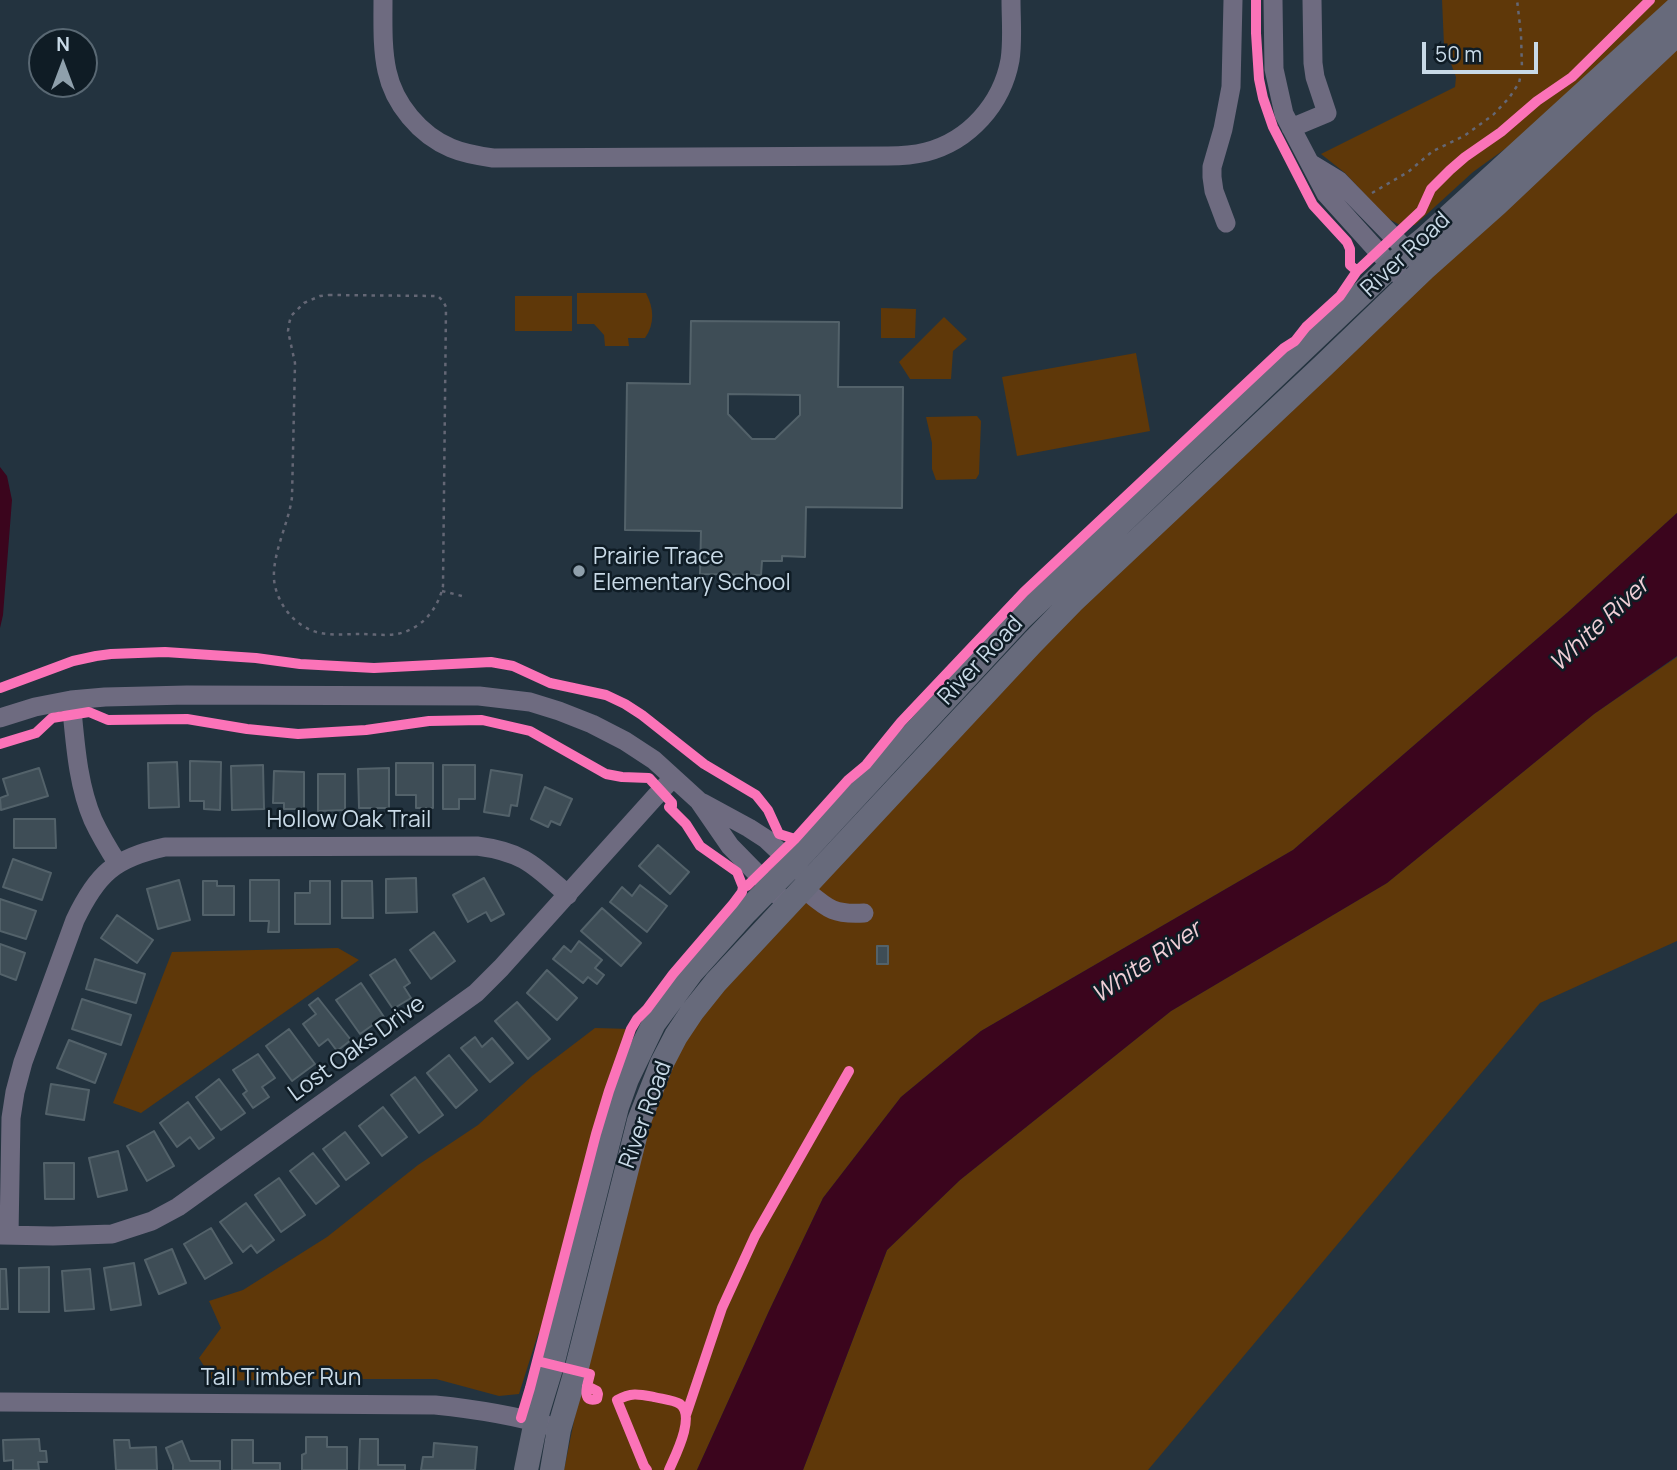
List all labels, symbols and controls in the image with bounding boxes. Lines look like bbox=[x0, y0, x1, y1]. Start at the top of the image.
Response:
north arrow bbox=[28, 28, 98, 98]
scale bar bbox=[1425, 28, 1540, 72]
text: N bbox=[56, 31, 70, 57]
text: 50 m bbox=[1435, 40, 1482, 68]
street label: River Road bbox=[1356, 207, 1456, 303]
place label: Prairie Trace Elementary School bbox=[593, 544, 791, 598]
marker: Prairie Trace Elementary School bbox=[571, 563, 587, 579]
water label: White River bbox=[1544, 572, 1656, 678]
street label: River Road bbox=[933, 611, 1029, 711]
street label: Hollow Oak Trail bbox=[267, 807, 431, 835]
water label: White River bbox=[1087, 916, 1207, 1010]
street label: Lost Oaks Drive bbox=[283, 990, 431, 1108]
street label: River Road bbox=[614, 1058, 678, 1172]
street label: Tall Timber Run bbox=[201, 1365, 361, 1393]

